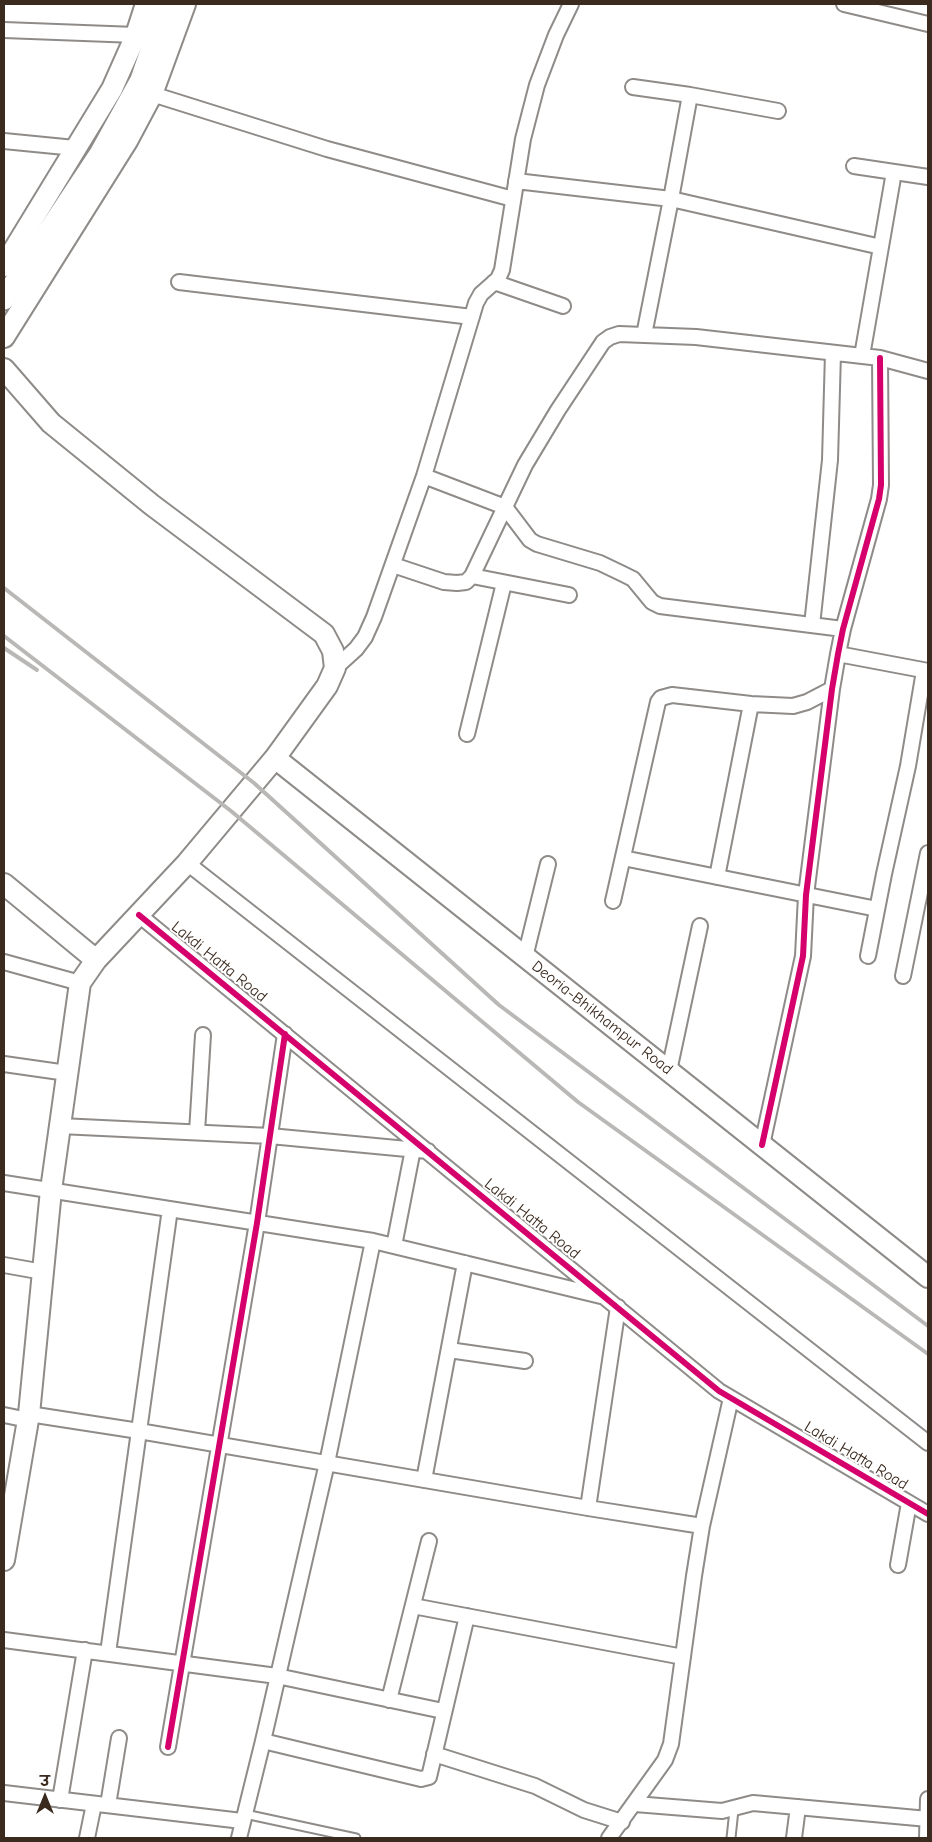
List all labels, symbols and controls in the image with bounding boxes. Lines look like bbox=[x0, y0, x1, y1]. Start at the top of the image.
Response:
street label: Lakdi Hatta Road bbox=[167, 918, 271, 1006]
street label: Deoria-Bhikhampur Road bbox=[528, 957, 676, 1079]
street label: Lakdi Hatta Road bbox=[480, 1175, 584, 1263]
street label: Lakdi Hatta Road bbox=[801, 1418, 911, 1494]
north arrow bbox=[20, 1772, 70, 1822]
text: उ bbox=[40, 1773, 50, 1790]

